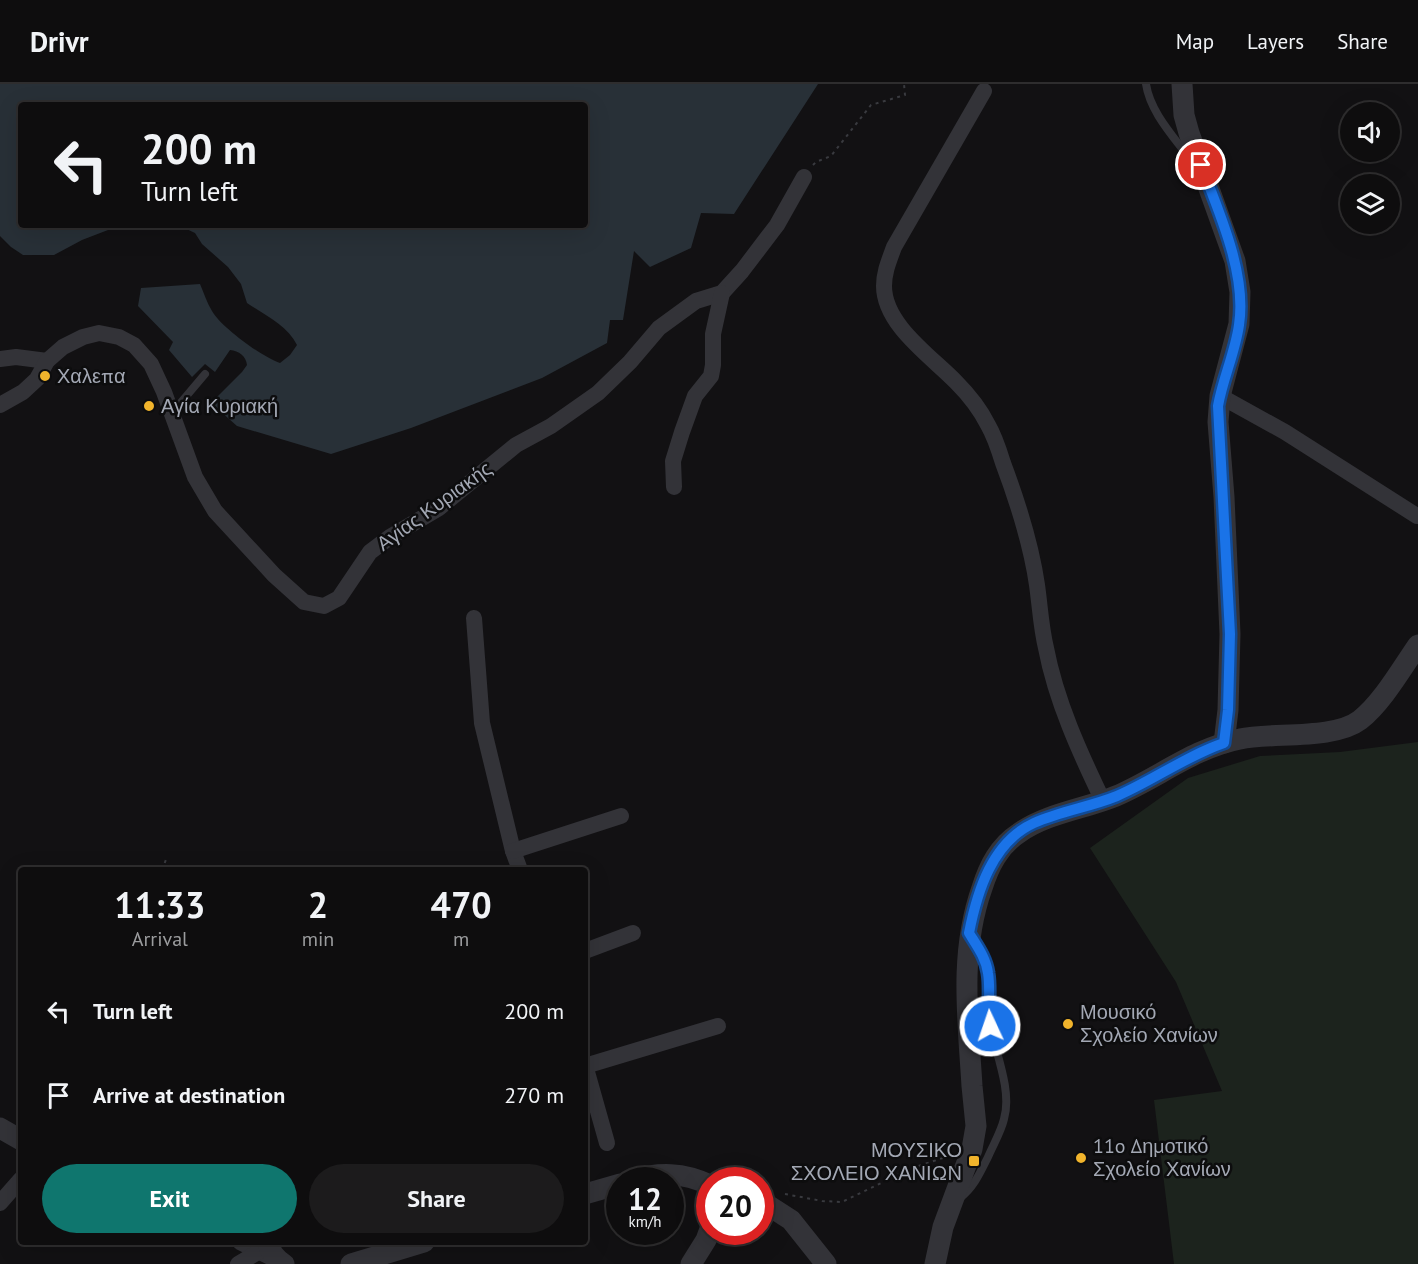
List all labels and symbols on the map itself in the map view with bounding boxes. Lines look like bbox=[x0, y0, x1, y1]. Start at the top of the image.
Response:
pin bbox=[1175, 139, 1226, 190]
place label: Χαλεπα bbox=[57, 363, 126, 389]
marker: Χαλεπα bbox=[38, 369, 52, 383]
place label: Αγία Κυριακή bbox=[161, 393, 278, 419]
marker: Αγία Κυριακή bbox=[142, 399, 156, 413]
street label: Αγίας Κυριακής bbox=[371, 455, 497, 557]
position arrow bbox=[958, 994, 1022, 1058]
place label: Μουσικό Σχολείο Χανίων bbox=[1080, 999, 1218, 1048]
marker: Μουσικό Σχολείο Χανίων bbox=[1061, 1017, 1075, 1031]
place label: 11o Δημοτικό Σχολείο Χανίων bbox=[1093, 1133, 1231, 1182]
place label: ΜΟΥΣΙΚΟ ΣΧΟΛΕΙΟ ΧΑΝΙΩΝ bbox=[791, 1137, 962, 1186]
marker: 11o Δημοτικό Σχολείο Χανίων bbox=[1074, 1151, 1088, 1165]
marker: ΜΟΥΣΙΚΟ ΣΧΟΛΕΙΟ ΧΑΝΙΩΝ bbox=[967, 1154, 981, 1168]
speed limit sign: 20 bbox=[696, 1167, 774, 1245]

